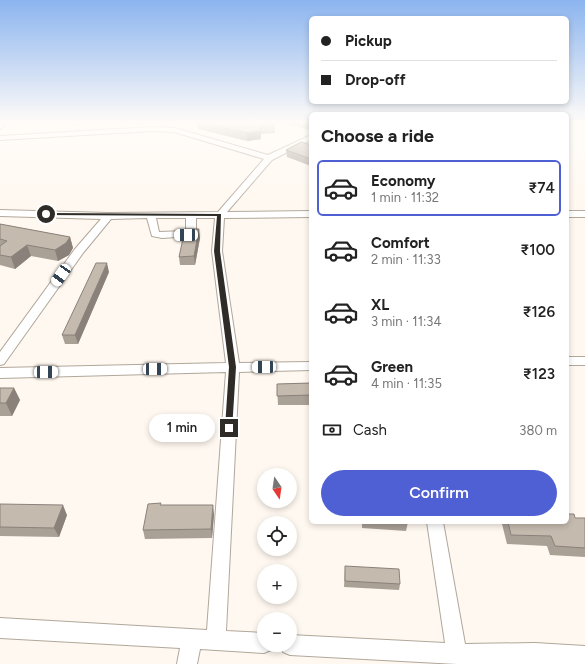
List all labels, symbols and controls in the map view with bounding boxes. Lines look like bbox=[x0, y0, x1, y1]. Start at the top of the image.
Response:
text: Pickup bbox=[345, 32, 392, 50]
text: Drop-off bbox=[345, 71, 406, 89]
text: Choose a ride bbox=[321, 125, 434, 147]
icon: car bbox=[323, 170, 359, 206]
text: Economy bbox=[371, 172, 436, 190]
text: ₹74 bbox=[528, 179, 555, 197]
text: 1 min · 11:32 bbox=[371, 190, 439, 205]
route start bbox=[37, 205, 55, 223]
car bbox=[174, 229, 198, 241]
icon: car bbox=[323, 232, 359, 268]
text: Comfort bbox=[371, 234, 430, 252]
text: ₹100 bbox=[520, 241, 555, 259]
text: 2 min · 11:33 bbox=[371, 252, 441, 267]
car bbox=[49, 262, 73, 288]
icon: car bbox=[323, 294, 359, 330]
text: XL bbox=[371, 296, 389, 314]
text: ₹126 bbox=[522, 303, 555, 321]
text: 3 min · 11:34 bbox=[371, 314, 442, 329]
icon: car bbox=[323, 356, 359, 392]
text: Green bbox=[371, 358, 413, 376]
car bbox=[252, 361, 276, 373]
car bbox=[143, 363, 167, 375]
text: ₹123 bbox=[523, 365, 555, 383]
car bbox=[34, 366, 58, 378]
text: 4 min · 11:35 bbox=[371, 376, 442, 391]
callout: 1 min bbox=[149, 414, 215, 442]
route end bbox=[220, 419, 238, 437]
icon: cash bbox=[321, 419, 343, 441]
text: 1 min bbox=[167, 420, 197, 435]
text: Cash bbox=[353, 421, 387, 439]
text: 380 m bbox=[519, 423, 557, 438]
north arrow bbox=[257, 468, 297, 508]
map controls bbox=[257, 468, 297, 652]
button: Confirm bbox=[321, 470, 557, 516]
button: locate bbox=[257, 516, 297, 556]
button: + bbox=[257, 564, 297, 604]
button: − bbox=[257, 612, 297, 652]

